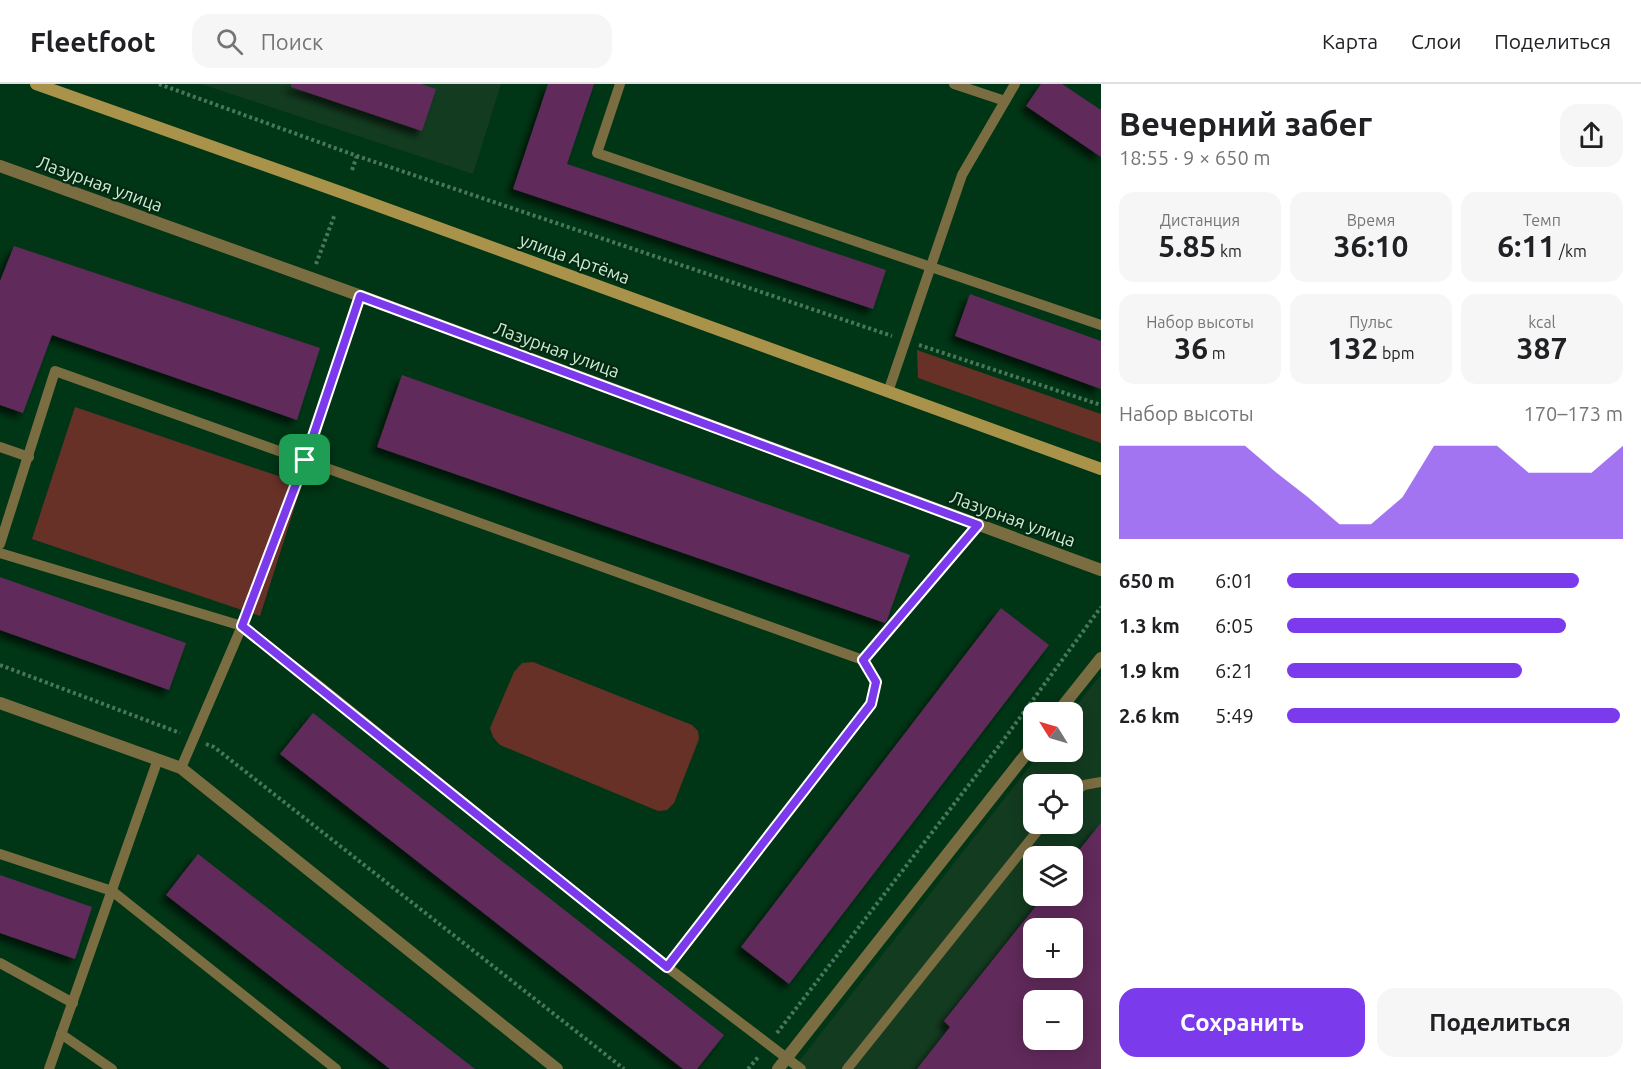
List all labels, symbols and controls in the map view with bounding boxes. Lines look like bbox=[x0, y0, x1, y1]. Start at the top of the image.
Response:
search box bbox=[192, 14, 612, 68]
icon: search bbox=[213, 25, 246, 58]
text: Fleetfoot bbox=[30, 26, 156, 57]
text: Поиск bbox=[261, 29, 323, 54]
text: Карта bbox=[1322, 29, 1378, 53]
text: Слои bbox=[1411, 29, 1461, 53]
text: Поделиться bbox=[1494, 29, 1611, 53]
button: share bbox=[1560, 104, 1623, 167]
text: Вечерний забег bbox=[1119, 105, 1372, 142]
text: 18:55 · 9 × 650 m bbox=[1119, 146, 1271, 169]
street label: Лазурная улица bbox=[34, 151, 166, 215]
text: Дистанция bbox=[1160, 211, 1240, 229]
text: Время bbox=[1347, 211, 1395, 229]
text: Темп bbox=[1523, 211, 1561, 229]
street label: улица Артёма bbox=[517, 229, 633, 287]
text: 5.85 bbox=[1158, 229, 1216, 263]
text: 36:10 bbox=[1333, 229, 1409, 263]
text: 6:11 bbox=[1497, 229, 1555, 263]
text: km bbox=[1216, 242, 1242, 260]
text: /km bbox=[1555, 242, 1587, 260]
text: Набор высоты bbox=[1146, 313, 1254, 331]
text: Пульс bbox=[1349, 313, 1393, 331]
text: kcal bbox=[1528, 313, 1556, 331]
street label: Лазурная улица bbox=[491, 317, 623, 381]
text: 36 bbox=[1174, 331, 1208, 365]
text: 132 bbox=[1328, 331, 1378, 365]
text: 387 bbox=[1517, 331, 1567, 365]
text: m bbox=[1208, 344, 1226, 362]
text: bpm bbox=[1378, 344, 1414, 362]
text: Набор высоты bbox=[1119, 402, 1254, 425]
text: 170–173 m bbox=[1524, 402, 1623, 425]
pin bbox=[279, 434, 330, 485]
icon: arrive bbox=[288, 443, 321, 476]
street label: Лазурная улица bbox=[947, 486, 1079, 550]
text: 650 m bbox=[1119, 569, 1175, 592]
text: 6:01 bbox=[1215, 569, 1254, 592]
text: 1.3 km bbox=[1119, 614, 1180, 637]
text: 6:05 bbox=[1215, 614, 1254, 637]
text: 1.9 km bbox=[1119, 659, 1180, 682]
text: 6:21 bbox=[1215, 659, 1254, 682]
north arrow bbox=[1023, 702, 1083, 762]
map controls bbox=[1023, 702, 1083, 1050]
text: 2.6 km bbox=[1119, 704, 1180, 727]
text: 5:49 bbox=[1215, 704, 1254, 727]
button: locate bbox=[1023, 774, 1083, 834]
button: layers bbox=[1023, 846, 1083, 906]
button: + bbox=[1023, 918, 1083, 978]
button: Сохранить bbox=[1119, 988, 1365, 1057]
button: Поделиться bbox=[1377, 988, 1623, 1057]
button: − bbox=[1023, 990, 1083, 1050]

